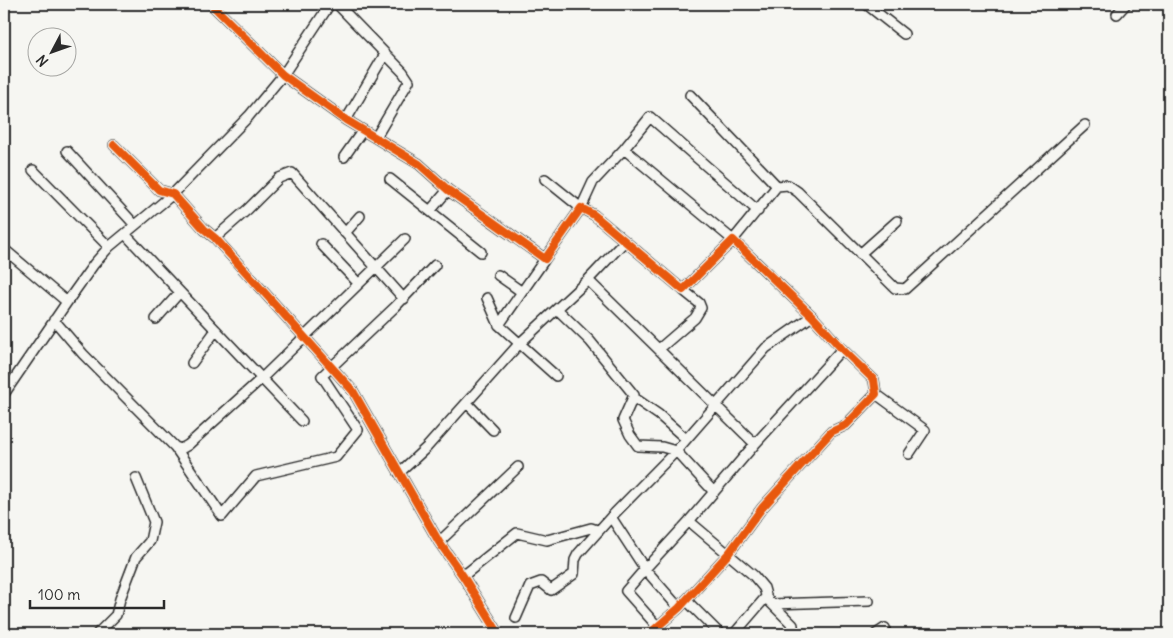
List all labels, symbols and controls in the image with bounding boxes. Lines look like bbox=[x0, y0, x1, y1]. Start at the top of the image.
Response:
north arrow bbox=[28, 28, 78, 78]
text: N bbox=[32, 51, 52, 70]
scale bar bbox=[30, 578, 164, 610]
text: 100 m bbox=[38, 585, 80, 604]

